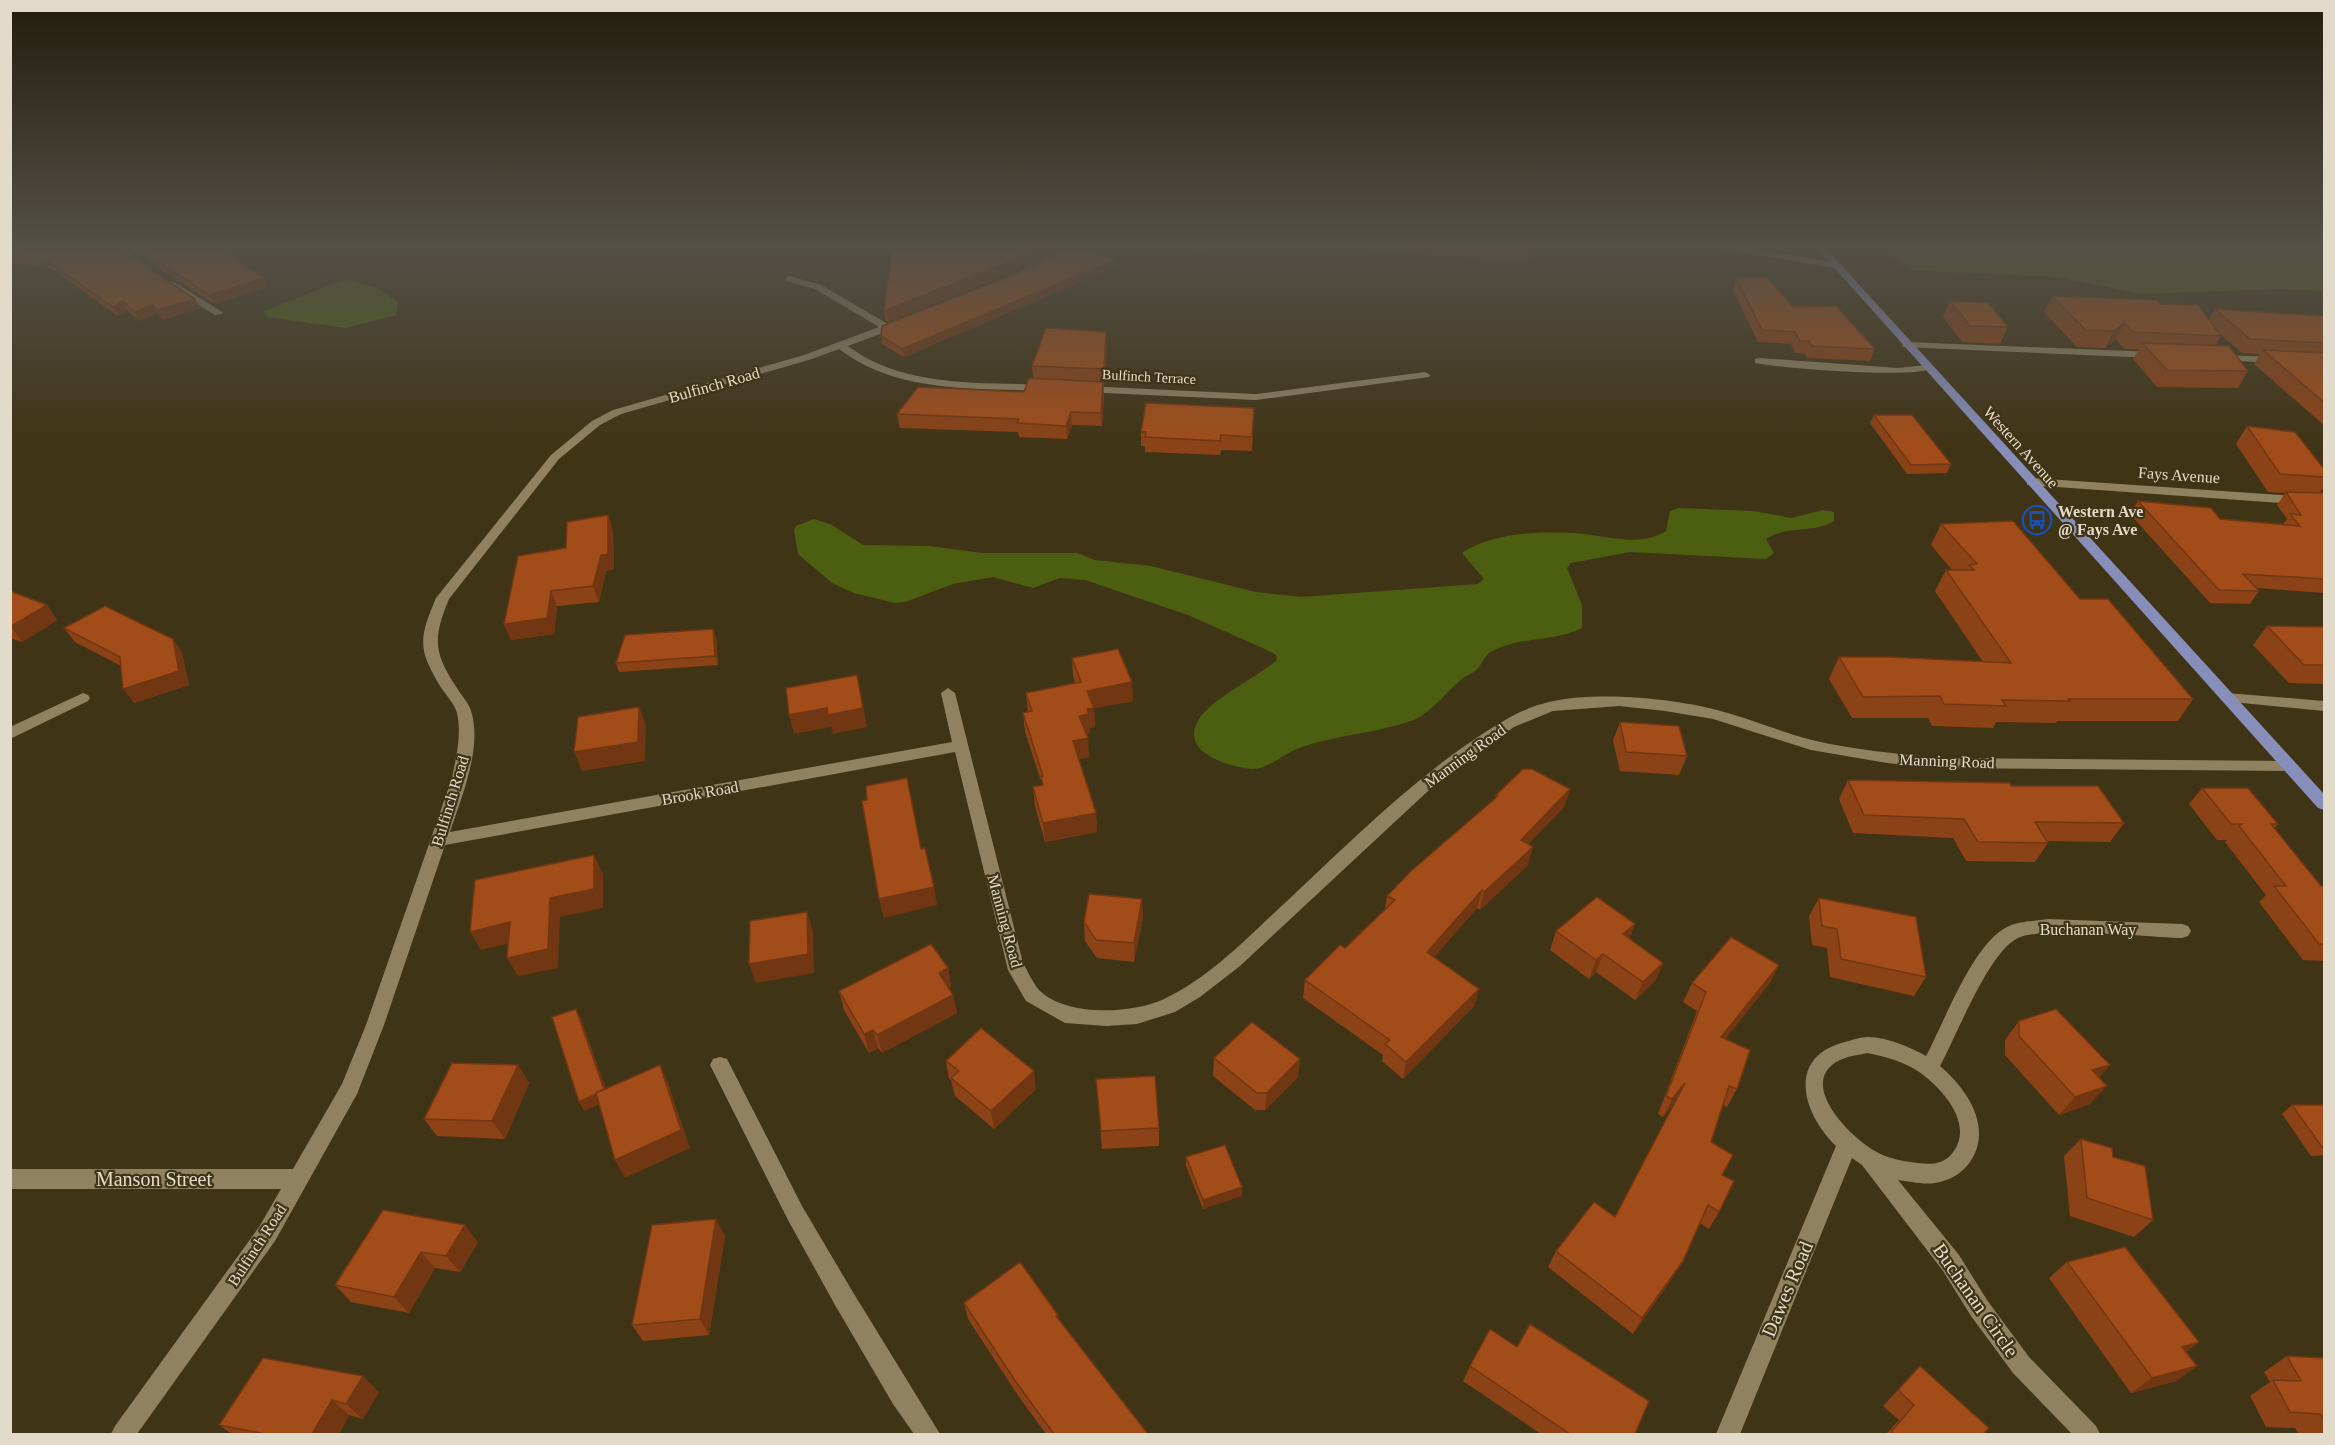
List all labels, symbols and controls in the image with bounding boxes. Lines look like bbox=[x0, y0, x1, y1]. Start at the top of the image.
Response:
street label: Bulfinch Road bbox=[667, 364, 761, 406]
street label: Bulfinch Terrace bbox=[1102, 367, 1196, 387]
street label: Western Avenue bbox=[1980, 403, 2062, 491]
street label: Fays Avenue bbox=[2137, 464, 2220, 487]
place label: Western Ave @ Fays Ave bbox=[2058, 503, 2143, 539]
bus stop icon: Western Ave @ Fays Ave bbox=[2021, 504, 2053, 536]
street label: Manning Road bbox=[1421, 721, 1509, 792]
street label: Manning Road bbox=[1899, 751, 1995, 772]
street label: Bulfinch Road bbox=[428, 754, 472, 848]
street label: Brook Road bbox=[660, 778, 740, 808]
street label: Manning Road bbox=[983, 873, 1026, 970]
street label: Buchanan Way bbox=[2040, 921, 2136, 939]
street label: Manson Street bbox=[96, 1168, 212, 1190]
street label: Bulfinch Road bbox=[224, 1201, 290, 1289]
street label: Dawes Road bbox=[1757, 1238, 1817, 1340]
street label: Buchanan Circle bbox=[1929, 1239, 2023, 1361]

